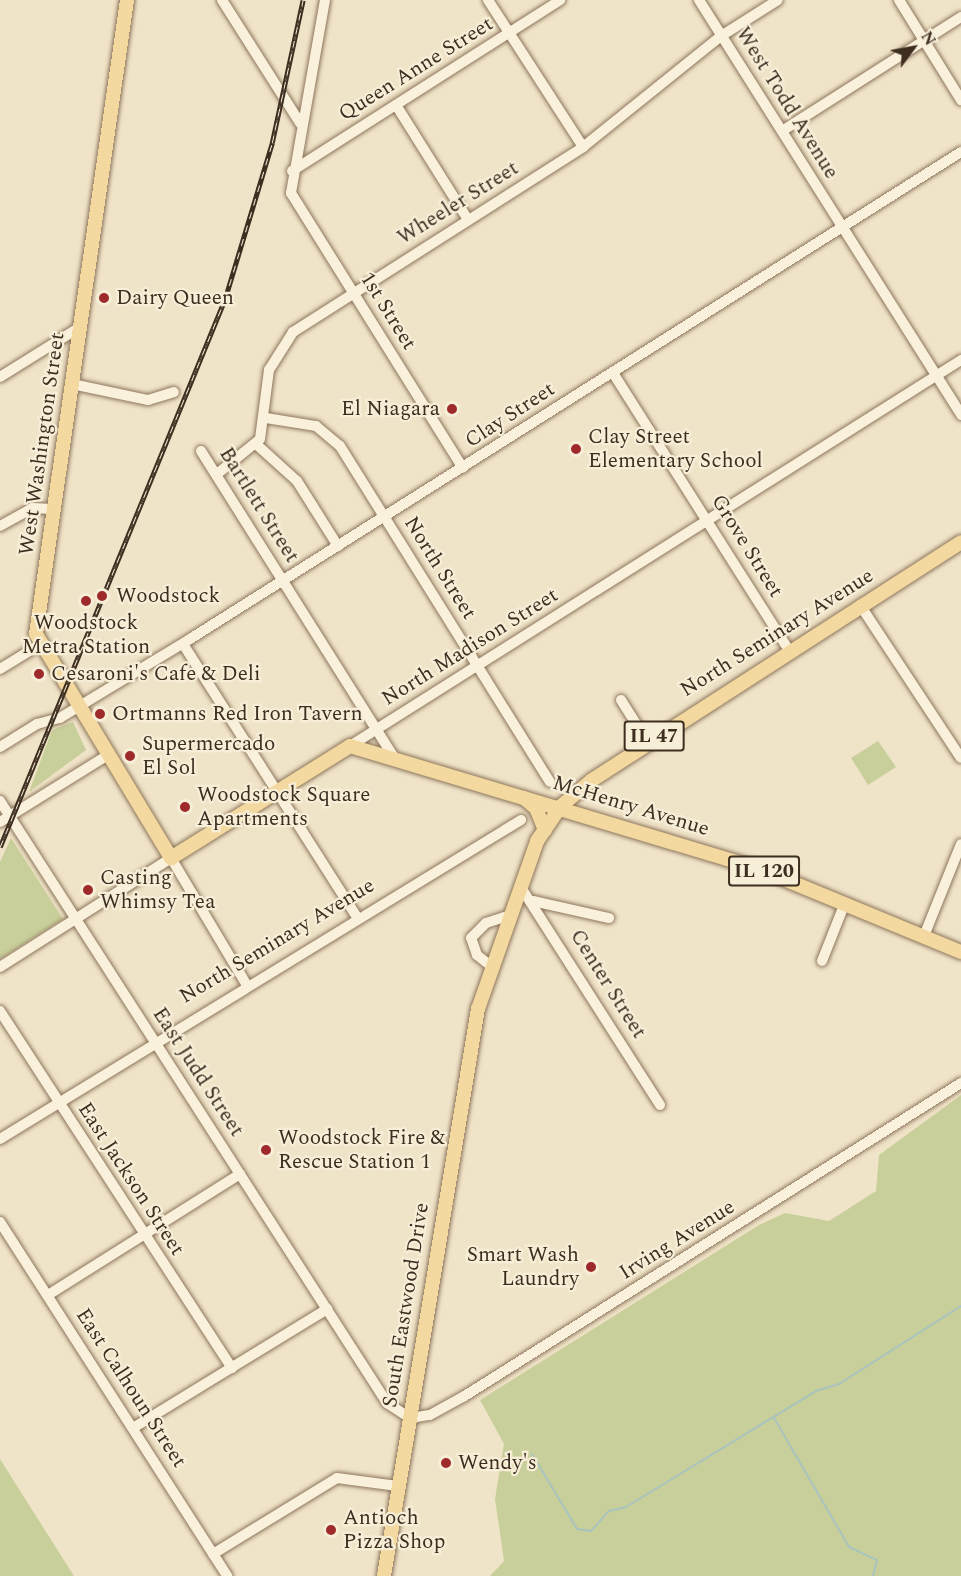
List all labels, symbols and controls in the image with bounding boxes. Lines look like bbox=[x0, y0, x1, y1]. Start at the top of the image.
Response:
street label: Queen Anne Street bbox=[334, 11, 498, 127]
north arrow bbox=[883, 18, 943, 78]
street label: West Todd Avenue bbox=[730, 22, 844, 184]
text: N bbox=[915, 27, 942, 50]
street label: Wheeler Street bbox=[393, 156, 523, 250]
street label: 1st Street bbox=[354, 267, 422, 355]
place label: Dairy Queen bbox=[116, 285, 234, 311]
marker: Dairy Queen bbox=[97, 291, 111, 305]
street label: West Washington Street bbox=[14, 331, 70, 557]
street label: Clay Street bbox=[460, 377, 560, 453]
place label: El Niagara bbox=[341, 396, 440, 422]
marker: El Niagara bbox=[445, 402, 459, 416]
place label: Clay Street Elementary School bbox=[588, 424, 763, 474]
marker: Clay Street Elementary School bbox=[569, 442, 583, 456]
street label: Bartlett Street bbox=[213, 443, 305, 567]
street label: Grove Street bbox=[705, 490, 789, 602]
street label: North Street bbox=[398, 512, 482, 624]
street label: North Seminary Avenue bbox=[676, 563, 878, 703]
place label: Woodstock bbox=[116, 583, 220, 609]
street label: North Madison Street bbox=[377, 583, 563, 711]
marker: Woodstock bbox=[93, 587, 111, 605]
marker: Woodstock Metra Station bbox=[79, 594, 93, 608]
place label: Woodstock Metra Station bbox=[22, 610, 150, 660]
place label: Cesaroni's Cafe & Deli bbox=[51, 661, 261, 687]
marker: Cesaroni's Cafe & Deli bbox=[32, 667, 46, 681]
place label: Ortmanns Red Iron Tavern bbox=[112, 701, 363, 727]
marker: Ortmanns Red Iron Tavern bbox=[93, 707, 107, 721]
road number: IL 47 bbox=[622, 719, 686, 753]
place label: Supermercado El Sol bbox=[142, 731, 275, 781]
marker: Supermercado El Sol bbox=[123, 749, 137, 763]
street label: McHenry Avenue bbox=[550, 770, 712, 842]
place label: Woodstock Square Apartments bbox=[197, 782, 370, 832]
marker: Woodstock Square Apartments bbox=[178, 800, 192, 814]
road number: IL 120 bbox=[728, 854, 800, 888]
place label: Casting Whimsy Tea bbox=[100, 865, 215, 915]
street label: North Seminary Avenue bbox=[175, 873, 379, 1009]
marker: Casting Whimsy Tea bbox=[81, 883, 95, 897]
street label: Center Street bbox=[564, 925, 652, 1043]
street label: East Judd Street bbox=[147, 1003, 249, 1141]
street label: East Jackson Street bbox=[72, 1098, 190, 1260]
place label: Woodstock Fire & Rescue Station 1 bbox=[278, 1125, 445, 1175]
marker: Woodstock Fire & Rescue Station 1 bbox=[259, 1143, 273, 1157]
street label: Irving Avenue bbox=[615, 1195, 739, 1285]
street label: South Eastwood Drive bbox=[377, 1201, 435, 1409]
place label: Smart Wash Laundry bbox=[467, 1242, 579, 1292]
marker: Smart Wash Laundry bbox=[584, 1260, 598, 1274]
street label: East Calhoun Street bbox=[70, 1304, 192, 1472]
place label: Wendy's bbox=[458, 1450, 537, 1476]
marker: Wendy's bbox=[439, 1456, 453, 1470]
place label: Antioch Pizza Shop bbox=[343, 1505, 445, 1555]
marker: Antioch Pizza Shop bbox=[324, 1523, 338, 1537]

